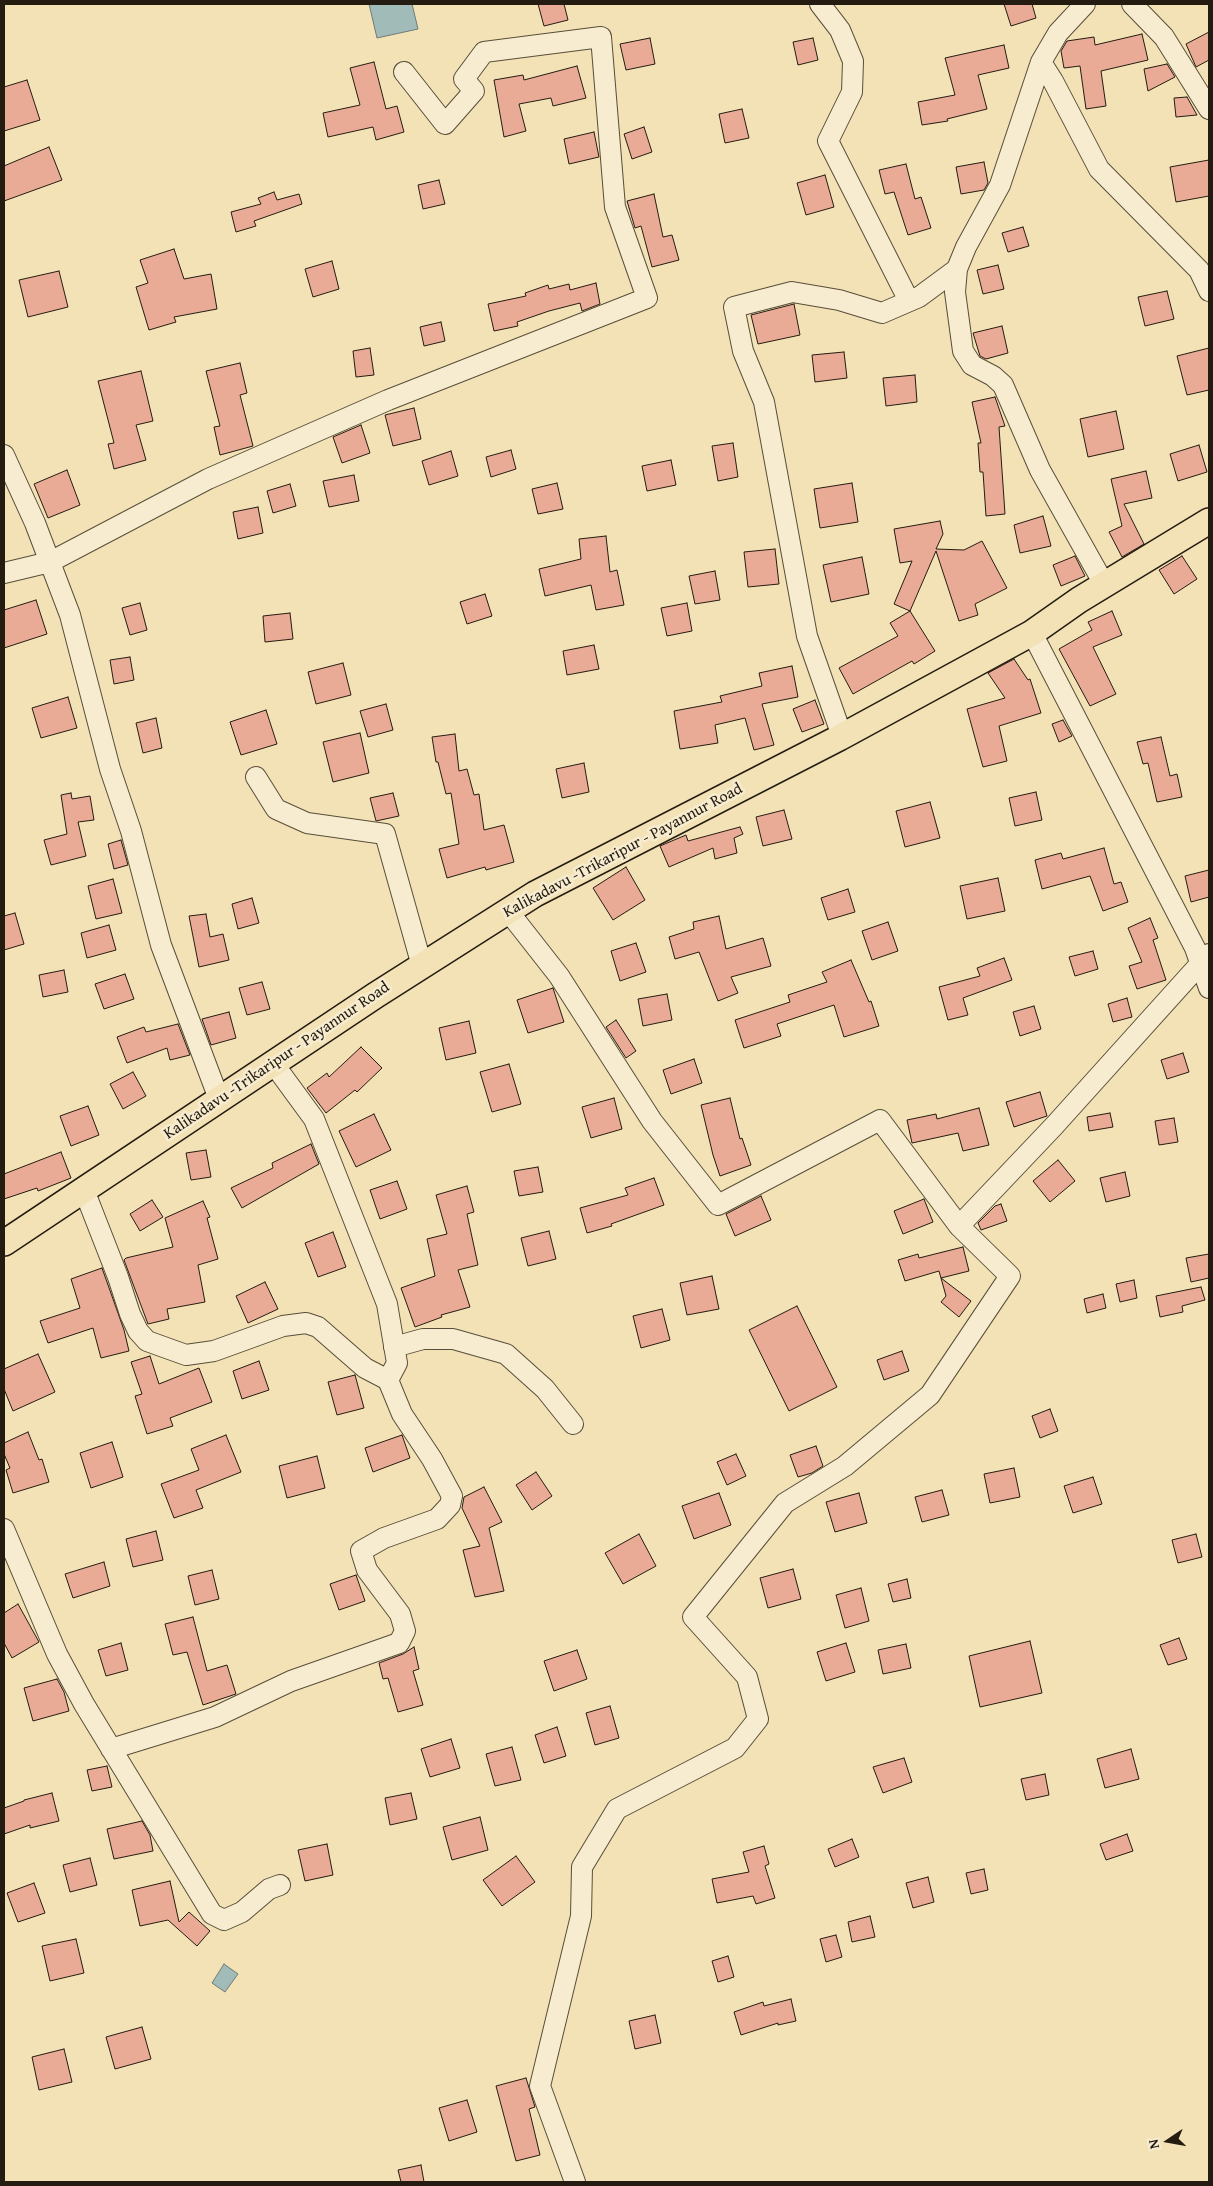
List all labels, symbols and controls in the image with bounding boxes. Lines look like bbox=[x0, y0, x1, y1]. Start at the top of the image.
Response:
street label: Kalikadavu -Trikaripur - Payannur Road bbox=[500, 780, 746, 922]
street label: Kalikadavu -Trikaripur - Payannur Road bbox=[160, 978, 394, 1144]
north arrow bbox=[1143, 2116, 1193, 2166]
text: N bbox=[1143, 2137, 1164, 2151]

